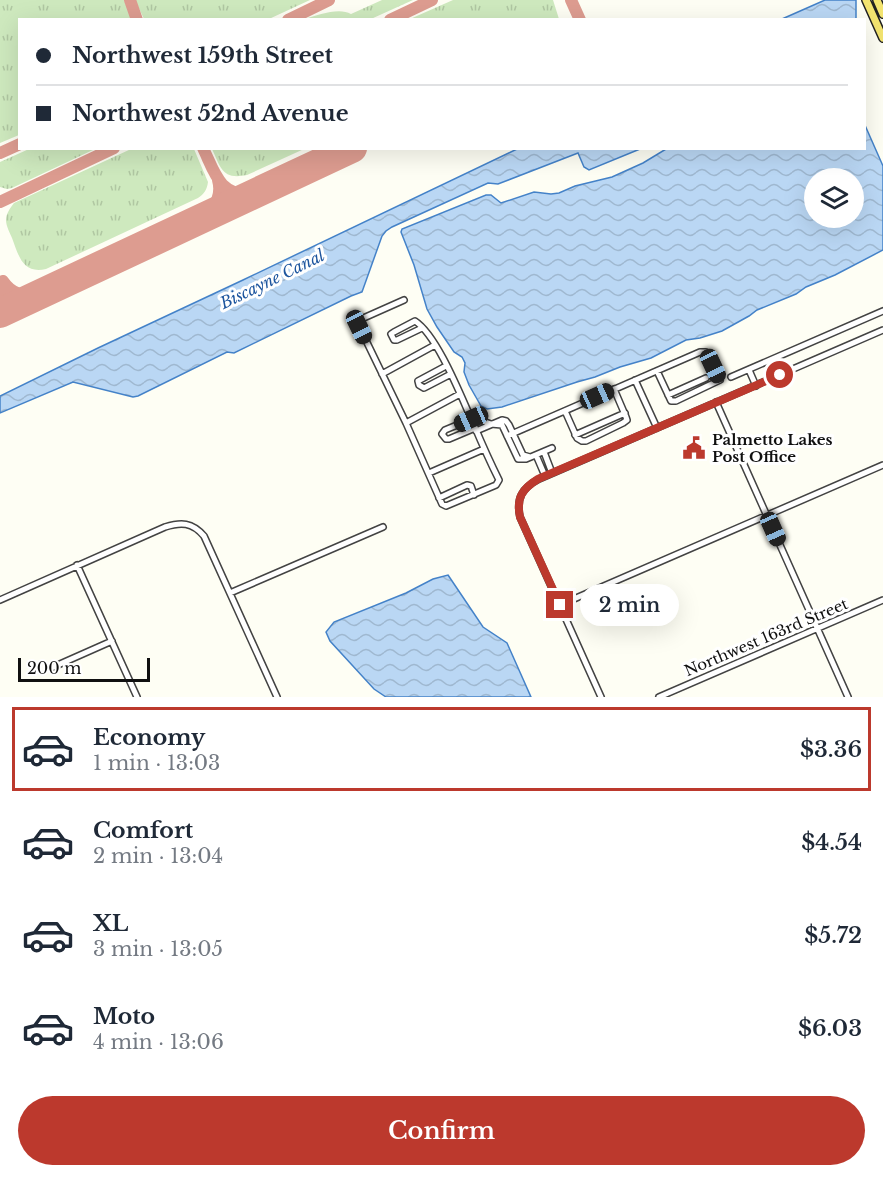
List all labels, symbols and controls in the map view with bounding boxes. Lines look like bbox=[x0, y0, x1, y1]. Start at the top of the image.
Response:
text: Northwest 159th Street bbox=[72, 42, 333, 69]
text: Northwest 52nd Avenue bbox=[72, 100, 349, 127]
map controls bbox=[804, 168, 864, 228]
button: layers bbox=[804, 168, 864, 228]
water label: Biscayne Canal bbox=[216, 245, 328, 313]
car bbox=[343, 307, 375, 347]
car bbox=[697, 346, 729, 386]
route start bbox=[766, 361, 793, 388]
car bbox=[577, 380, 617, 412]
car bbox=[451, 403, 491, 435]
place label: Palmetto Lakes Post Office bbox=[712, 430, 833, 466]
public building icon: Palmetto Lakes Post Office bbox=[681, 435, 707, 461]
car bbox=[757, 509, 789, 549]
callout: 2 min bbox=[581, 584, 680, 626]
route end bbox=[546, 591, 573, 618]
text: 2 min bbox=[599, 593, 660, 617]
street label: Northwest 163rd Street bbox=[681, 594, 851, 680]
scale bar bbox=[18, 655, 150, 682]
text: 200 m bbox=[27, 658, 81, 678]
icon: car bbox=[21, 722, 75, 776]
text: Economy bbox=[93, 724, 205, 751]
text: $3.36 bbox=[800, 736, 862, 763]
text: 1 min · 13:03 bbox=[93, 751, 220, 775]
icon: car bbox=[21, 815, 75, 869]
text: Comfort bbox=[93, 817, 193, 844]
text: $4.54 bbox=[801, 829, 862, 856]
text: 2 min · 13:04 bbox=[93, 844, 223, 868]
icon: car bbox=[21, 908, 75, 962]
text: XL bbox=[93, 910, 128, 937]
text: $5.72 bbox=[804, 922, 862, 949]
text: 3 min · 13:05 bbox=[93, 937, 223, 961]
icon: car bbox=[21, 1001, 75, 1055]
text: Moto bbox=[93, 1003, 155, 1030]
text: $6.03 bbox=[798, 1015, 862, 1042]
text: 4 min · 13:06 bbox=[93, 1030, 224, 1054]
button: Confirm bbox=[18, 1096, 865, 1165]

